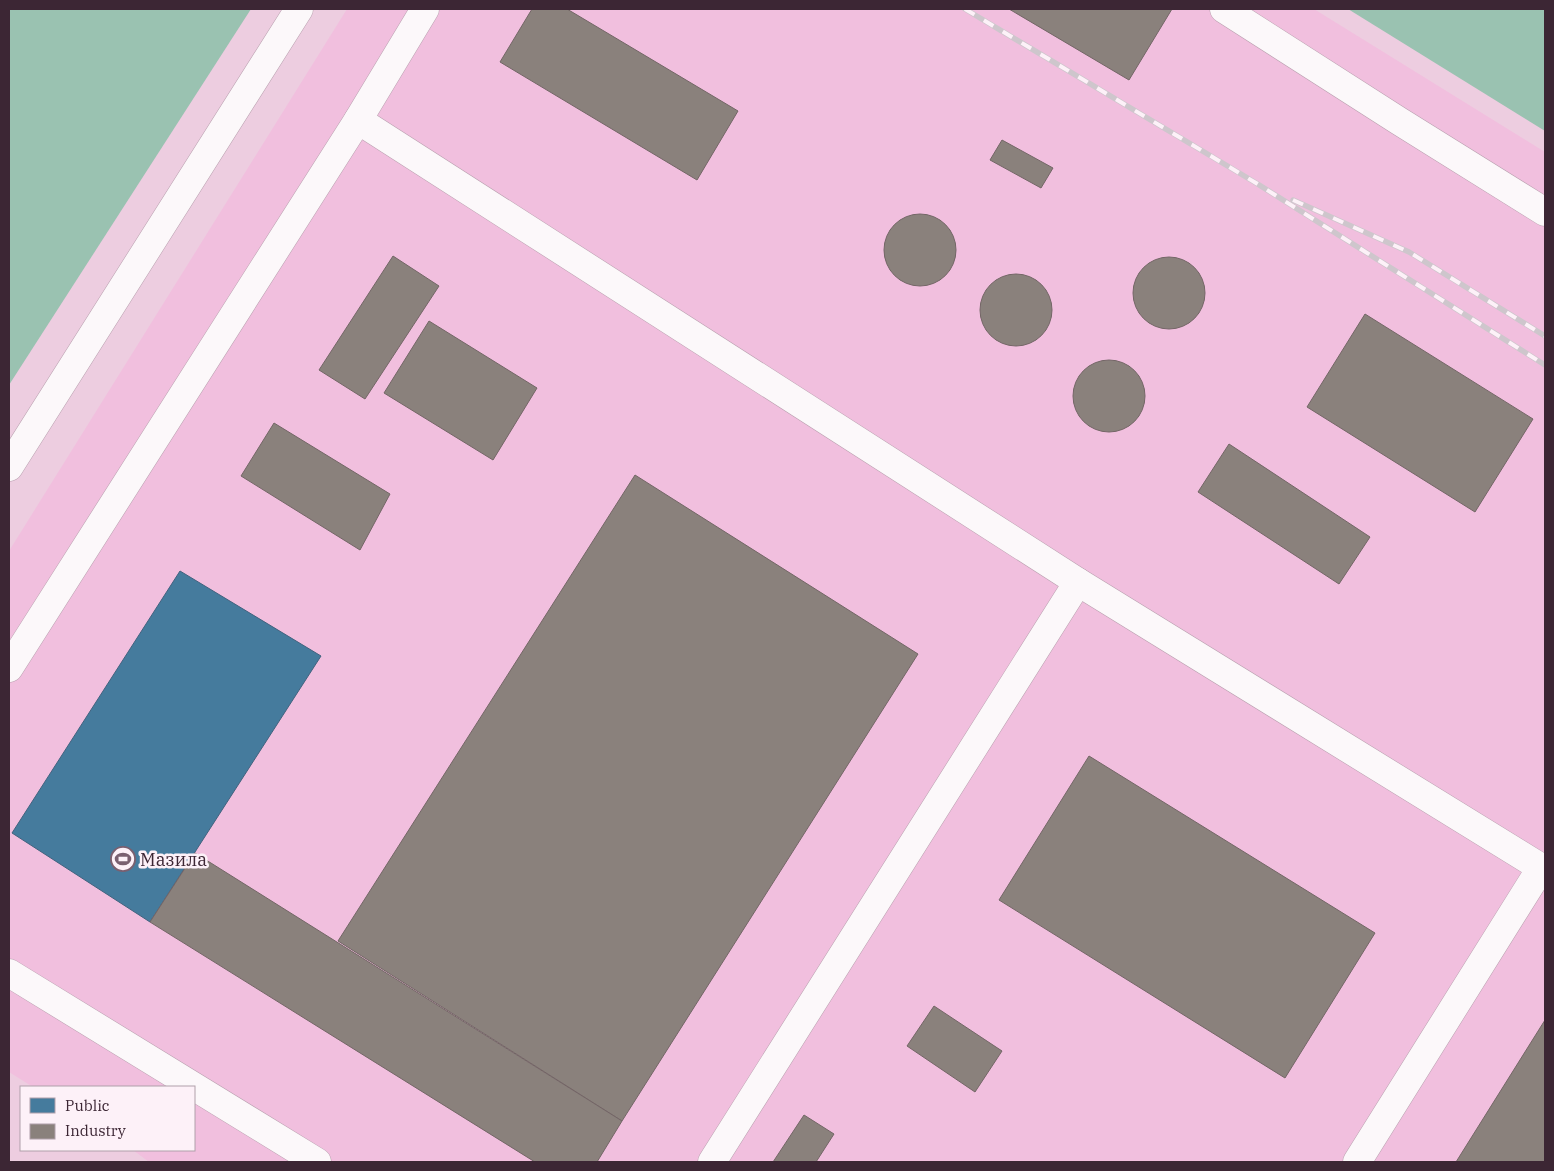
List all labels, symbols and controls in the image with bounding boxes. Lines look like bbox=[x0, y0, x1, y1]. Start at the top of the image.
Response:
sports icon: Мазила bbox=[110, 846, 136, 872]
place label: Мазила bbox=[140, 848, 207, 871]
legend bbox=[20, 1086, 195, 1151]
text: Public bbox=[65, 1096, 110, 1115]
text: Industry bbox=[65, 1121, 126, 1140]

